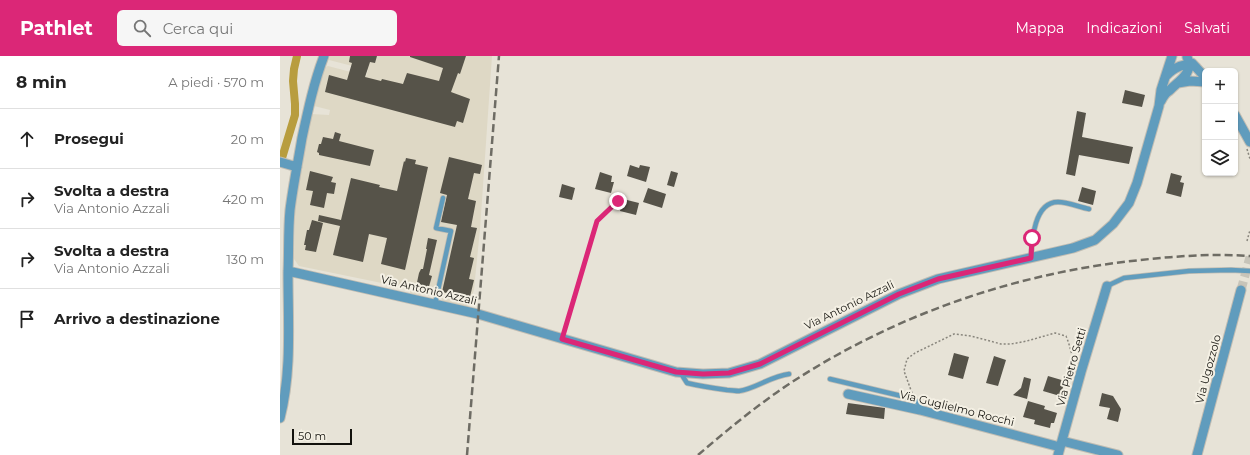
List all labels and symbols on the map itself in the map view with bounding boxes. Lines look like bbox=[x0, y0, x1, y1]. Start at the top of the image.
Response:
route end bbox=[609, 192, 627, 210]
route start bbox=[1023, 229, 1041, 247]
street label: Via Antonio Azzali bbox=[380, 272, 478, 308]
street label: Via Antonio Azzali bbox=[802, 277, 896, 333]
street label: Via Pietro Setti bbox=[1053, 326, 1089, 408]
street label: Via Ugozzolo bbox=[1192, 333, 1224, 405]
street label: Via Guglielmo Rocchi bbox=[898, 387, 1016, 429]
scale bar bbox=[292, 427, 352, 446]

